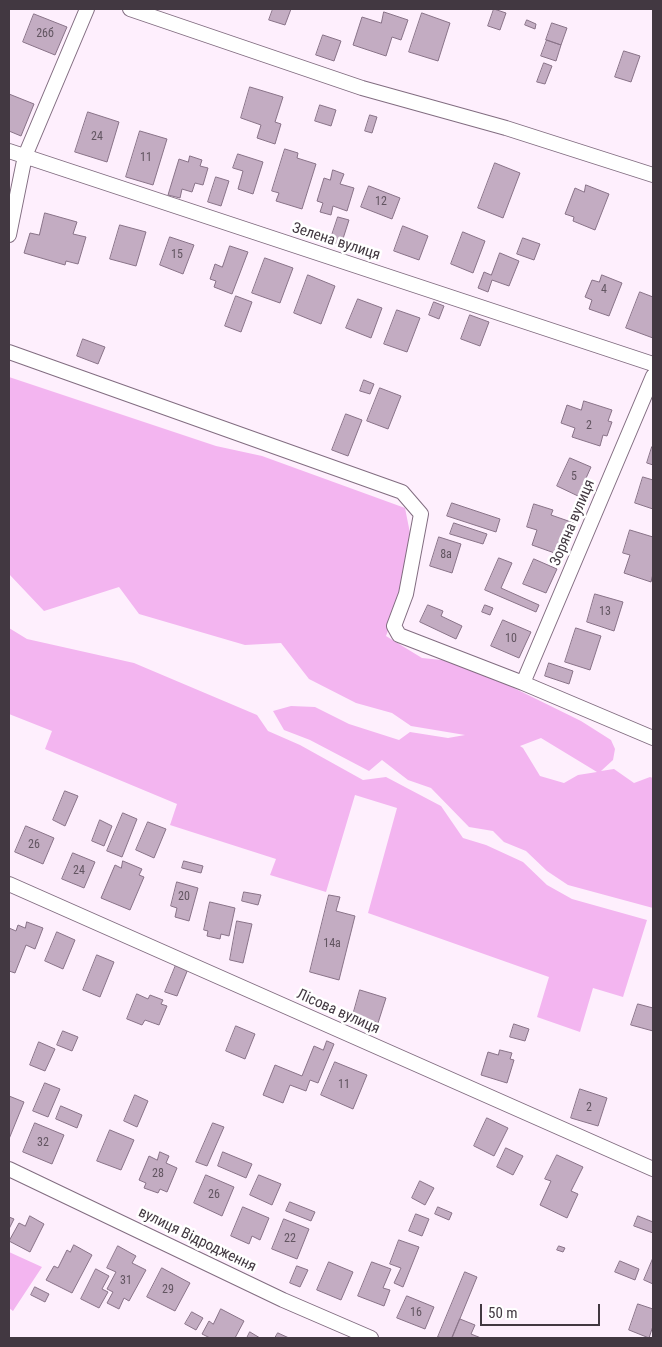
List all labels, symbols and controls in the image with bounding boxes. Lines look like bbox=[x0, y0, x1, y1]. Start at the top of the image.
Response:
house number: 26б bbox=[36, 27, 54, 41]
house number: 24 bbox=[91, 130, 103, 144]
house number: 11 bbox=[140, 151, 152, 165]
house number: 12 bbox=[375, 195, 387, 209]
street label: Зелена вулиця bbox=[290, 219, 382, 265]
house number: 15 bbox=[171, 248, 183, 262]
house number: 4 bbox=[601, 283, 607, 297]
house number: 2 bbox=[586, 419, 592, 433]
house number: 5 bbox=[571, 470, 577, 484]
street label: Зоряна вулиця bbox=[547, 477, 599, 569]
house number: 8а bbox=[440, 548, 452, 562]
house number: 13 bbox=[599, 605, 611, 619]
house number: 10 bbox=[505, 632, 517, 646]
house number: 26 bbox=[28, 838, 40, 852]
house number: 24 bbox=[73, 864, 85, 878]
house number: 20 bbox=[178, 890, 190, 904]
house number: 14а bbox=[323, 937, 341, 951]
street label: Лісова вулиця bbox=[294, 986, 382, 1038]
house number: 11 bbox=[338, 1078, 350, 1092]
house number: 2 bbox=[586, 1101, 592, 1115]
house number: 32 bbox=[37, 1136, 49, 1150]
house number: 28 bbox=[152, 1167, 164, 1181]
house number: 26 bbox=[208, 1188, 220, 1202]
street label: вулиця Відродження bbox=[135, 1204, 259, 1276]
house number: 22 bbox=[284, 1232, 296, 1246]
house number: 31 bbox=[120, 1274, 132, 1288]
house number: 29 bbox=[162, 1283, 174, 1297]
scale bar bbox=[482, 1294, 602, 1326]
text: 50 m bbox=[488, 1304, 518, 1322]
house number: 16 bbox=[410, 1306, 422, 1320]

